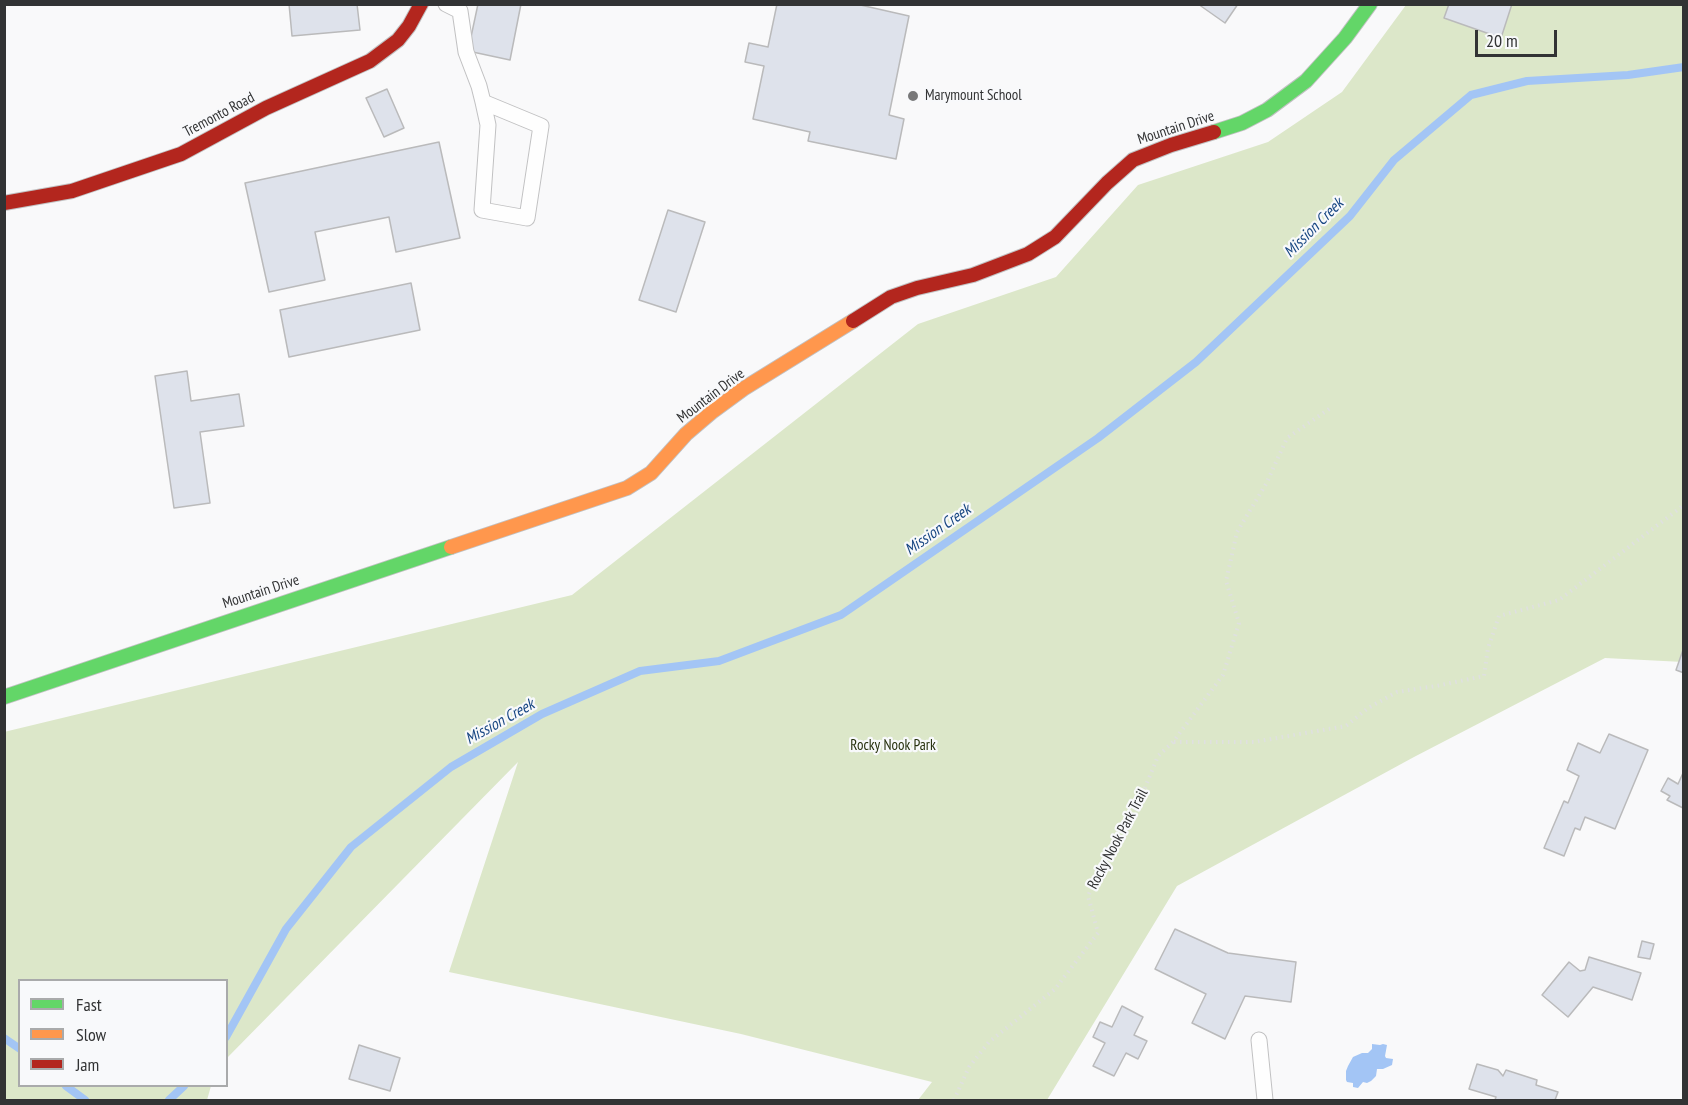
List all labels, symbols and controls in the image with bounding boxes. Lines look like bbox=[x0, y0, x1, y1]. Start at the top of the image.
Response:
scale bar bbox=[1478, 18, 1560, 56]
text: 20 m bbox=[1486, 29, 1518, 52]
place label: Marymount School bbox=[925, 87, 1022, 105]
street label: Tremonto Road bbox=[180, 89, 258, 141]
marker: Marymount School bbox=[906, 89, 920, 103]
street label: Mountain Drive bbox=[1135, 107, 1217, 149]
water label: Mission Creek bbox=[1280, 194, 1348, 262]
street label: Mountain Drive bbox=[674, 365, 748, 427]
water label: Mission Creek bbox=[901, 500, 975, 560]
street label: Mountain Drive bbox=[220, 571, 302, 613]
water label: Mission Creek bbox=[462, 695, 538, 749]
park label: Rocky Nook Park bbox=[850, 737, 936, 755]
street label: Rocky Nook Park Trail bbox=[1084, 786, 1152, 892]
legend bbox=[18, 979, 228, 1087]
text: Fast bbox=[76, 993, 102, 1016]
text: Slow bbox=[76, 1023, 106, 1046]
text: Jam bbox=[76, 1053, 99, 1076]

